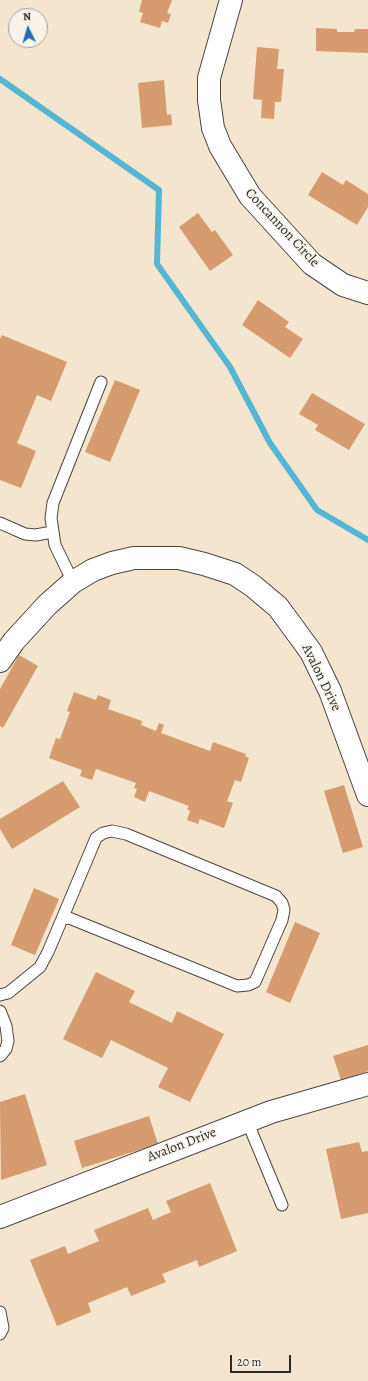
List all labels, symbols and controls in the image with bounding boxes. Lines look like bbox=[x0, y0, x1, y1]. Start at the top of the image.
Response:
north arrow bbox=[8, 8, 48, 48]
text: N bbox=[22, 9, 32, 24]
street label: Concannon Circle bbox=[241, 185, 323, 271]
street label: Avalon Drive bbox=[298, 642, 344, 714]
street label: Avalon Drive bbox=[145, 1124, 219, 1166]
scale bar bbox=[232, 1347, 293, 1373]
text: 20 m bbox=[237, 1354, 261, 1370]

